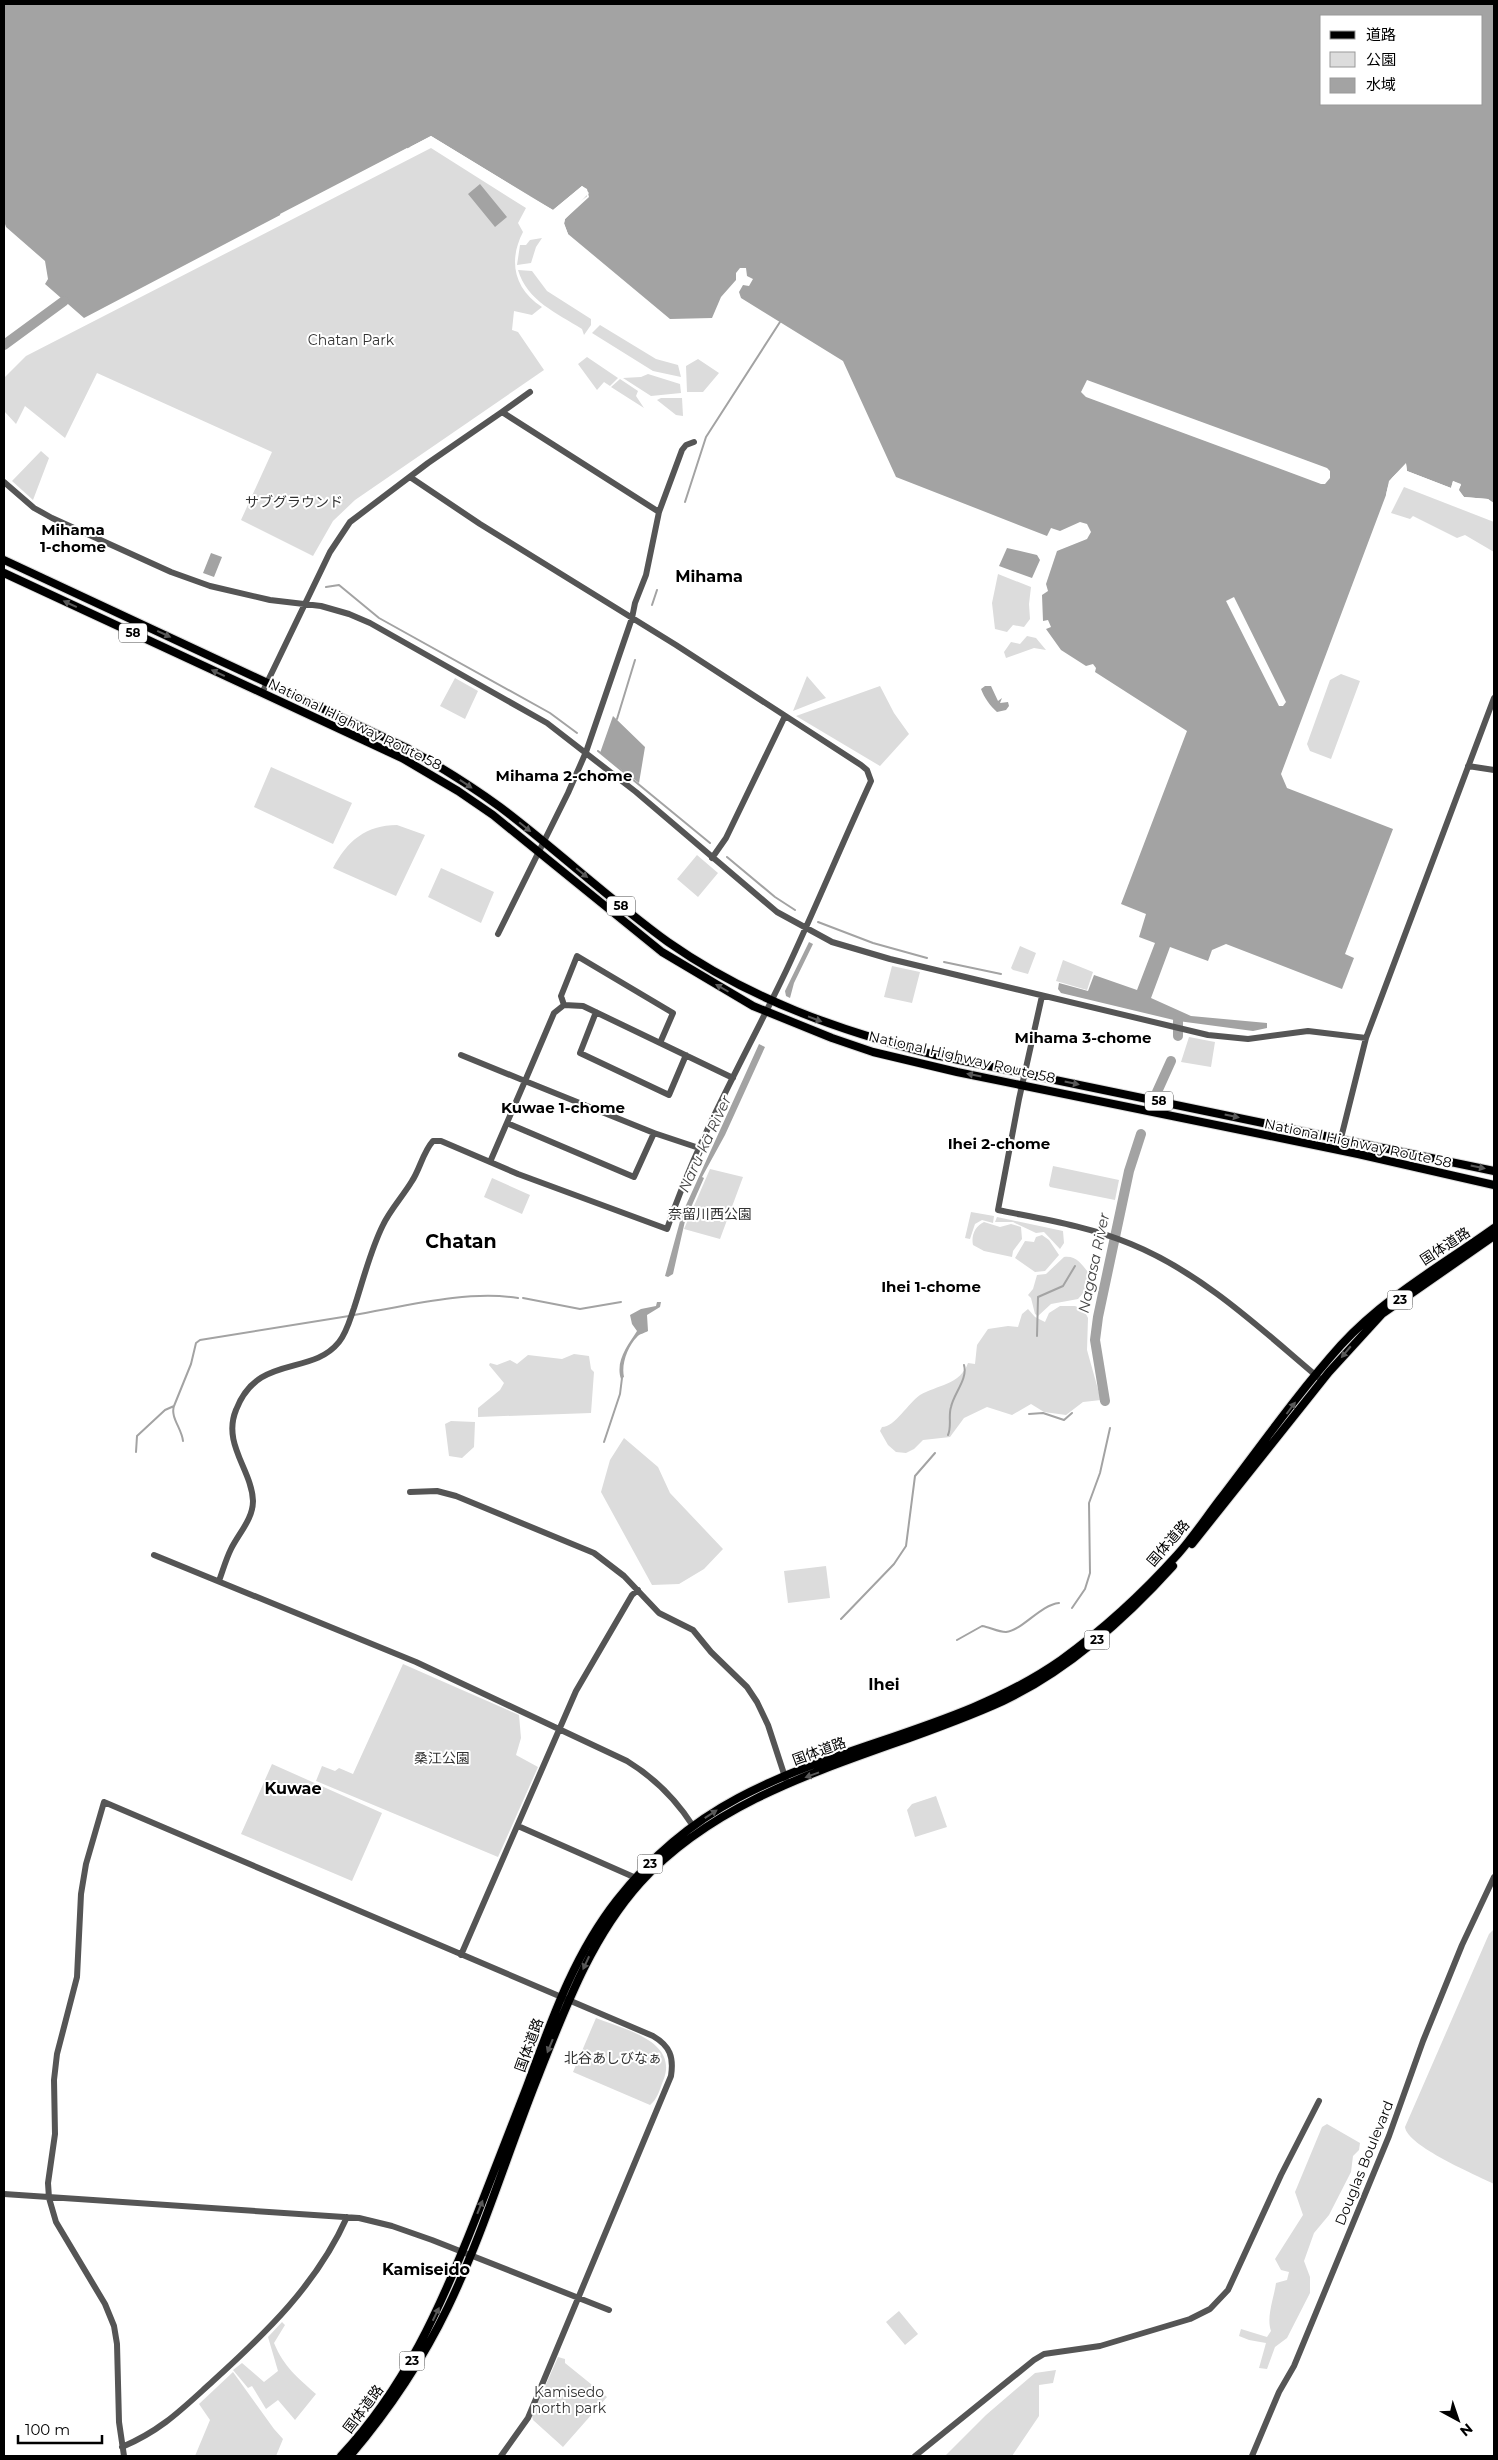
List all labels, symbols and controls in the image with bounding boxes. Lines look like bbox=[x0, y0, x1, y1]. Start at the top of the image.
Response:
legend bbox=[1320, 15, 1483, 105]
text: 道路 bbox=[1366, 25, 1396, 44]
text: 公園 bbox=[1366, 50, 1396, 69]
text: 水域 bbox=[1366, 75, 1396, 94]
park label: Chatan Park bbox=[308, 331, 395, 349]
park label: サブグラウンド bbox=[245, 493, 343, 511]
district label: Mihama 1-chome bbox=[40, 520, 106, 556]
district label: Mihama bbox=[675, 567, 743, 586]
one-way arrow bbox=[63, 600, 78, 609]
road number: 58 bbox=[119, 624, 147, 642]
one-way arrow bbox=[157, 630, 172, 639]
one-way arrow bbox=[211, 668, 225, 676]
street label: National Highway Route 58 bbox=[265, 674, 445, 774]
district label: Mihama 2-chome bbox=[496, 766, 632, 785]
one-way arrow bbox=[460, 779, 473, 789]
one-way arrow bbox=[518, 821, 531, 832]
one-way arrow bbox=[576, 867, 588, 878]
road number: 58 bbox=[607, 896, 635, 916]
one-way arrow bbox=[716, 984, 729, 993]
one-way arrow bbox=[808, 1016, 823, 1023]
street label: National Highway Route 58 bbox=[867, 1027, 1057, 1087]
district label: Mihama 3-chome bbox=[1015, 1028, 1151, 1047]
one-way arrow bbox=[967, 1071, 982, 1079]
one-way arrow bbox=[1065, 1079, 1080, 1087]
water label: Naru-kā River bbox=[674, 1091, 736, 1195]
road number: 58 bbox=[1145, 1092, 1173, 1110]
district label: Kuwae 1-chome bbox=[501, 1098, 625, 1117]
one-way arrow bbox=[1224, 1112, 1239, 1120]
street label: National Highway Route 58 bbox=[1263, 1114, 1453, 1172]
district label: Ihei 2-chome bbox=[948, 1134, 1050, 1153]
one-way arrow bbox=[1471, 1164, 1487, 1172]
park label: 奈留川西公園 bbox=[668, 1205, 752, 1223]
water label: Nagasa River bbox=[1074, 1210, 1114, 1315]
street label: 国体道路 bbox=[1417, 1223, 1473, 1269]
district label: Chatan bbox=[425, 1230, 497, 1253]
district label: Ihei 1-chome bbox=[881, 1277, 981, 1296]
road number: 23 bbox=[1388, 1290, 1412, 1310]
one-way arrow bbox=[1341, 1345, 1352, 1358]
one-way arrow bbox=[1286, 1401, 1296, 1415]
street label: 国体道路 bbox=[1143, 1516, 1193, 1570]
road number: 23 bbox=[1084, 1630, 1110, 1650]
district label: Ihei bbox=[868, 1675, 900, 1694]
street label: 国体道路 bbox=[790, 1733, 848, 1769]
park label: 桑江公園 bbox=[414, 1749, 470, 1767]
one-way arrow bbox=[804, 1772, 819, 1779]
district label: Kuwae bbox=[264, 1779, 322, 1798]
one-way arrow bbox=[704, 1809, 717, 1819]
road number: 23 bbox=[638, 1855, 662, 1874]
one-way arrow bbox=[582, 1956, 590, 1970]
street label: 国体道路 bbox=[511, 2016, 547, 2074]
one-way arrow bbox=[546, 2039, 553, 2054]
park label: 北谷あしびなぁ bbox=[564, 2049, 662, 2067]
street label: Douglas Boulevard bbox=[1331, 2098, 1397, 2228]
one-way arrow bbox=[476, 2199, 484, 2214]
district label: Kamiseido bbox=[382, 2260, 470, 2279]
one-way arrow bbox=[432, 2307, 440, 2322]
road number: 23 bbox=[400, 2352, 424, 2370]
street label: 国体道路 bbox=[339, 2381, 387, 2437]
park label: Kamisedo north park bbox=[532, 2383, 607, 2417]
north arrow bbox=[1433, 2395, 1483, 2445]
scale bar bbox=[18, 2412, 101, 2444]
text: N bbox=[1456, 2419, 1476, 2440]
text: 100 m bbox=[25, 2420, 70, 2439]

